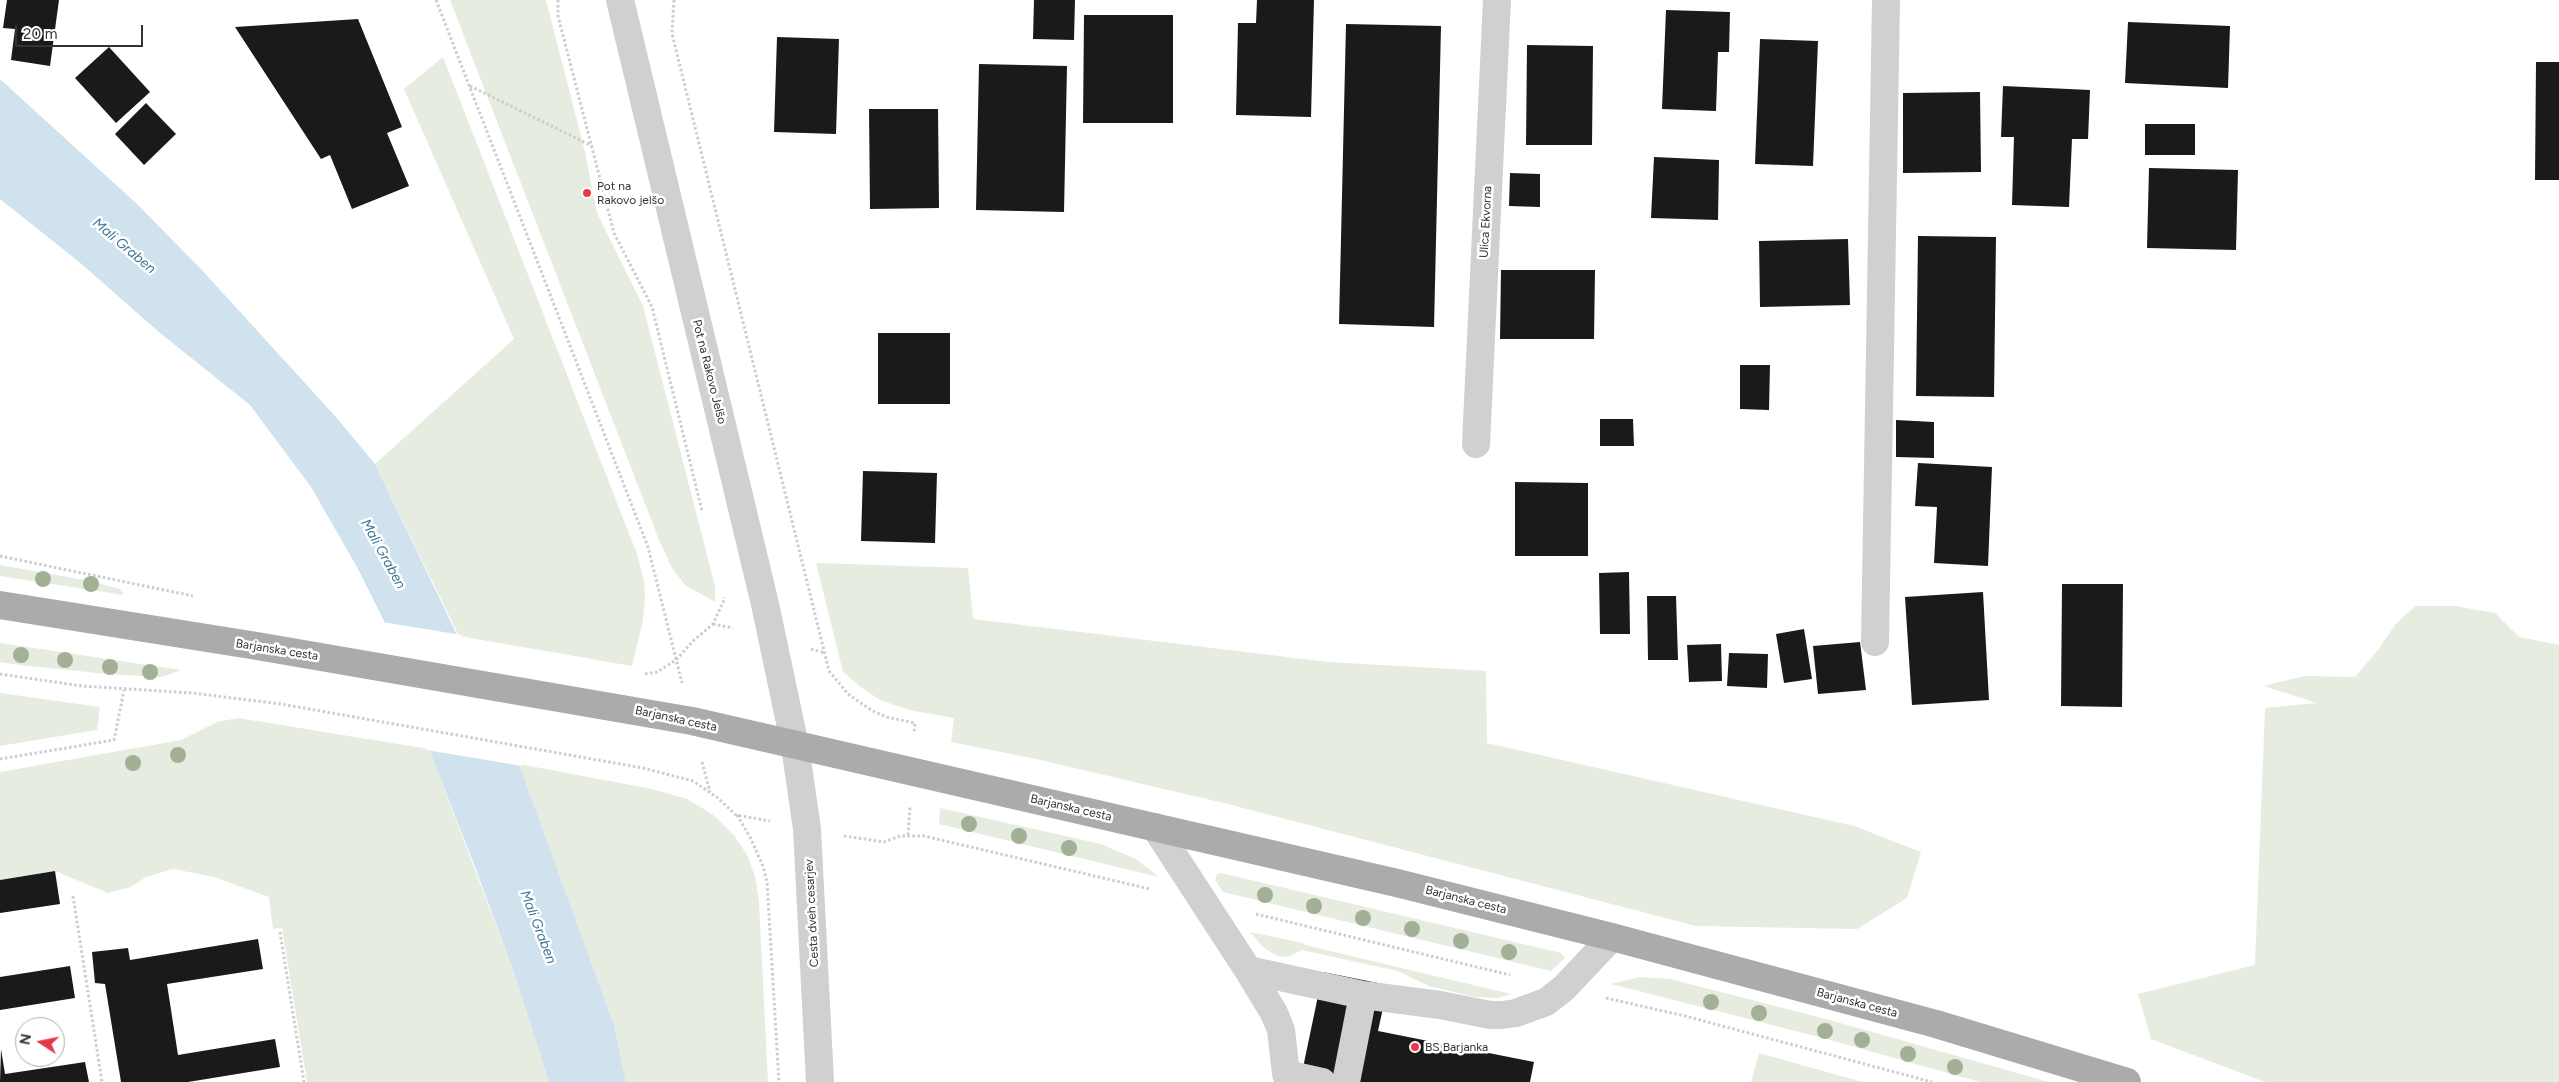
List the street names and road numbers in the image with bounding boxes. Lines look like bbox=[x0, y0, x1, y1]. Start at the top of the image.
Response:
street label: Ulica Ekvorna bbox=[1477, 186, 1495, 258]
street label: Pot na Rakovo Jelšo bbox=[689, 318, 729, 426]
street label: Barjanska cesta bbox=[235, 636, 319, 664]
street label: Barjanska cesta bbox=[634, 703, 718, 735]
street label: Barjanska cesta bbox=[1029, 792, 1113, 824]
street label: Cesta dveh cesarjev bbox=[802, 858, 822, 968]
street label: Barjanska cesta bbox=[1424, 883, 1508, 917]
street label: Barjanska cesta bbox=[1815, 985, 1899, 1021]

